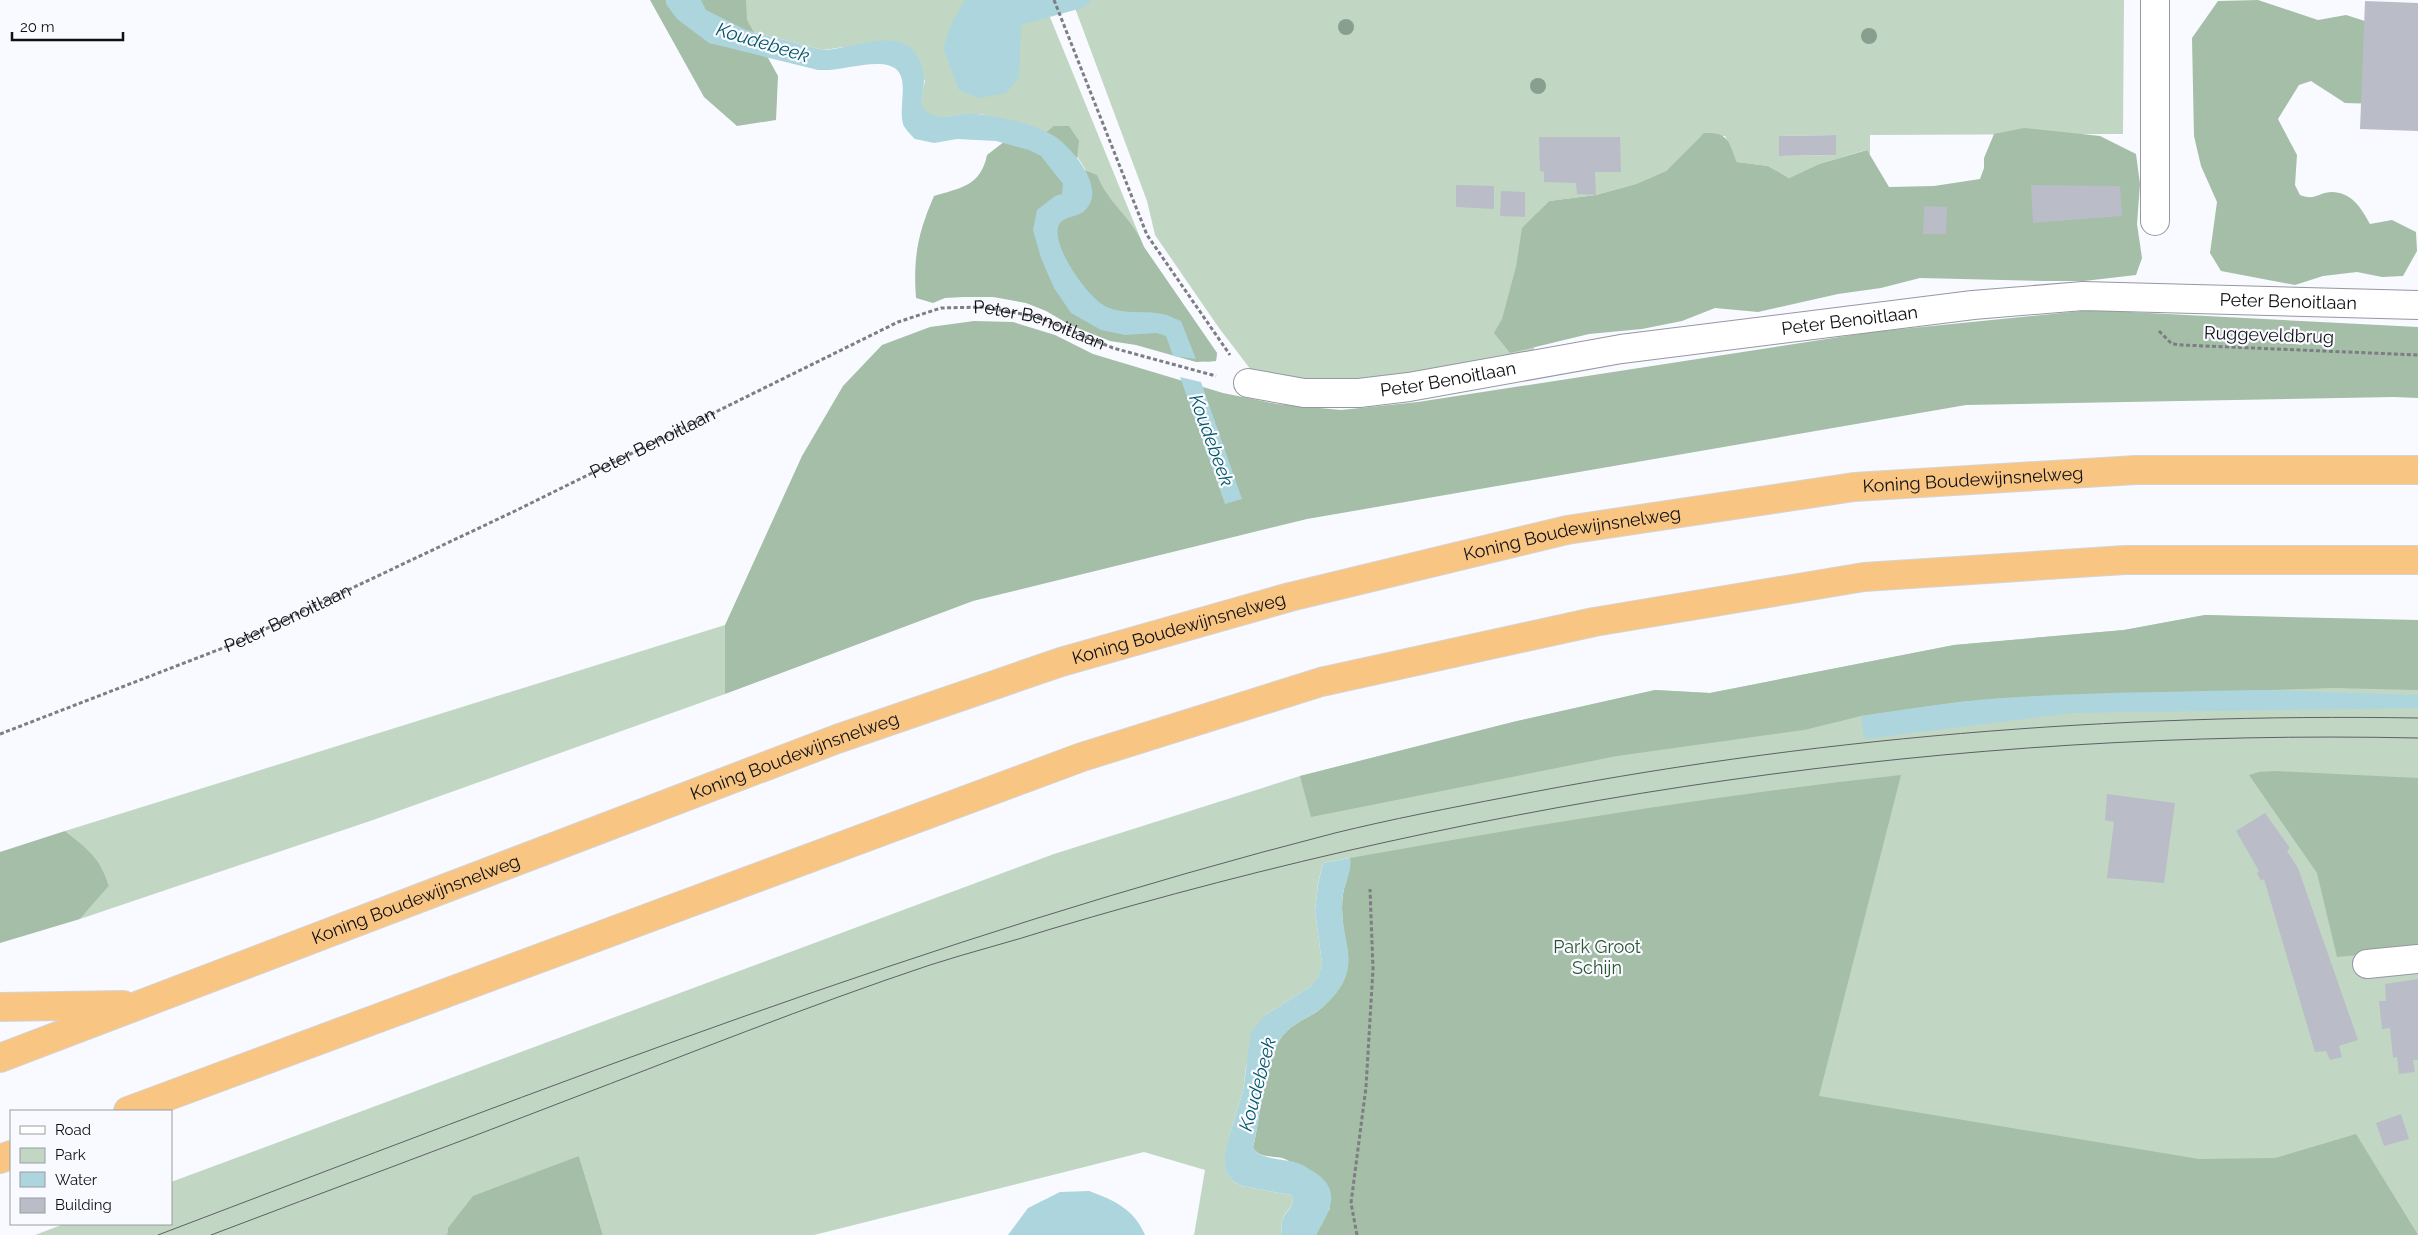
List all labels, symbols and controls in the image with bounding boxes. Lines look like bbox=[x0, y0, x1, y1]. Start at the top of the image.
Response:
scale bar bbox=[12, 10, 124, 42]
water label: Koudebeek bbox=[714, 17, 812, 67]
text: 20 m bbox=[20, 18, 55, 36]
street label: Peter Benoitlaan bbox=[2219, 289, 2357, 313]
street label: Peter Benoitlaan bbox=[973, 296, 1109, 354]
street label: Peter Benoitlaan bbox=[1780, 301, 1919, 339]
street label: Ruggeveldbrug bbox=[2204, 322, 2334, 347]
street label: Peter Benoitlaan bbox=[1379, 357, 1517, 400]
water label: Koudebeek bbox=[1185, 391, 1239, 489]
street label: Peter Benoitlaan bbox=[586, 403, 719, 482]
street label: Koning Boudewijnsnelweg bbox=[1862, 462, 2084, 496]
street label: Koning Boudewijnsnelweg bbox=[1461, 502, 1682, 565]
street label: Peter Benoitlaan bbox=[221, 579, 354, 656]
street label: Koning Boudewijnsnelweg bbox=[1069, 588, 1288, 668]
street label: Koning Boudewijnsnelweg bbox=[687, 708, 901, 804]
street label: Koning Boudewijnsnelweg bbox=[309, 850, 523, 948]
park label: Park Groot Schijn bbox=[1553, 936, 1641, 978]
water label: Koudebeek bbox=[1234, 1035, 1280, 1133]
legend bbox=[10, 1110, 172, 1225]
text: Road bbox=[55, 1121, 91, 1139]
text: Park bbox=[55, 1146, 86, 1164]
text: Water bbox=[55, 1171, 98, 1189]
text: Building bbox=[55, 1196, 112, 1214]

